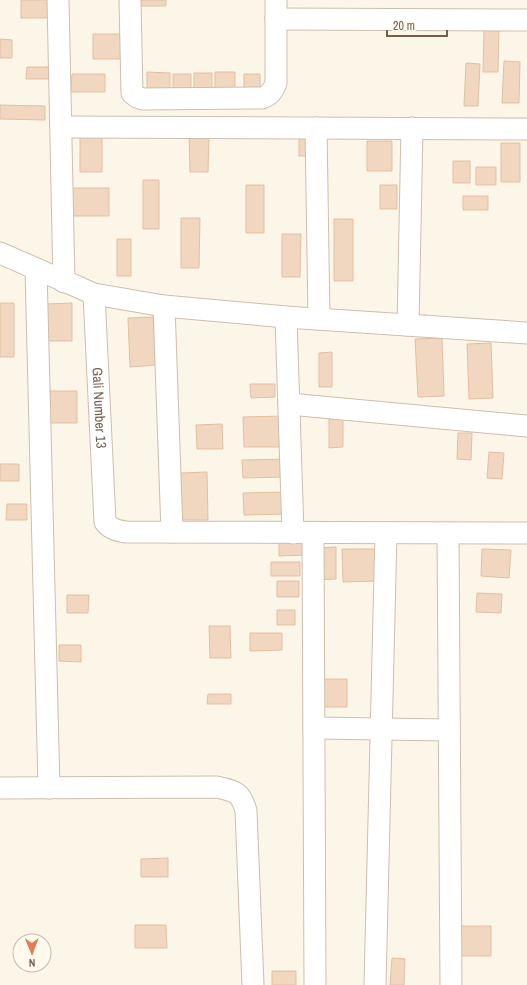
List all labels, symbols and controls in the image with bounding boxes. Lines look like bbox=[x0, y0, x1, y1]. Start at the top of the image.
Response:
scale bar bbox=[387, 12, 447, 38]
text: 20 m bbox=[393, 18, 415, 34]
street label: Gali Number 13 bbox=[89, 367, 110, 449]
north arrow bbox=[12, 933, 52, 973]
text: N bbox=[29, 956, 36, 970]

